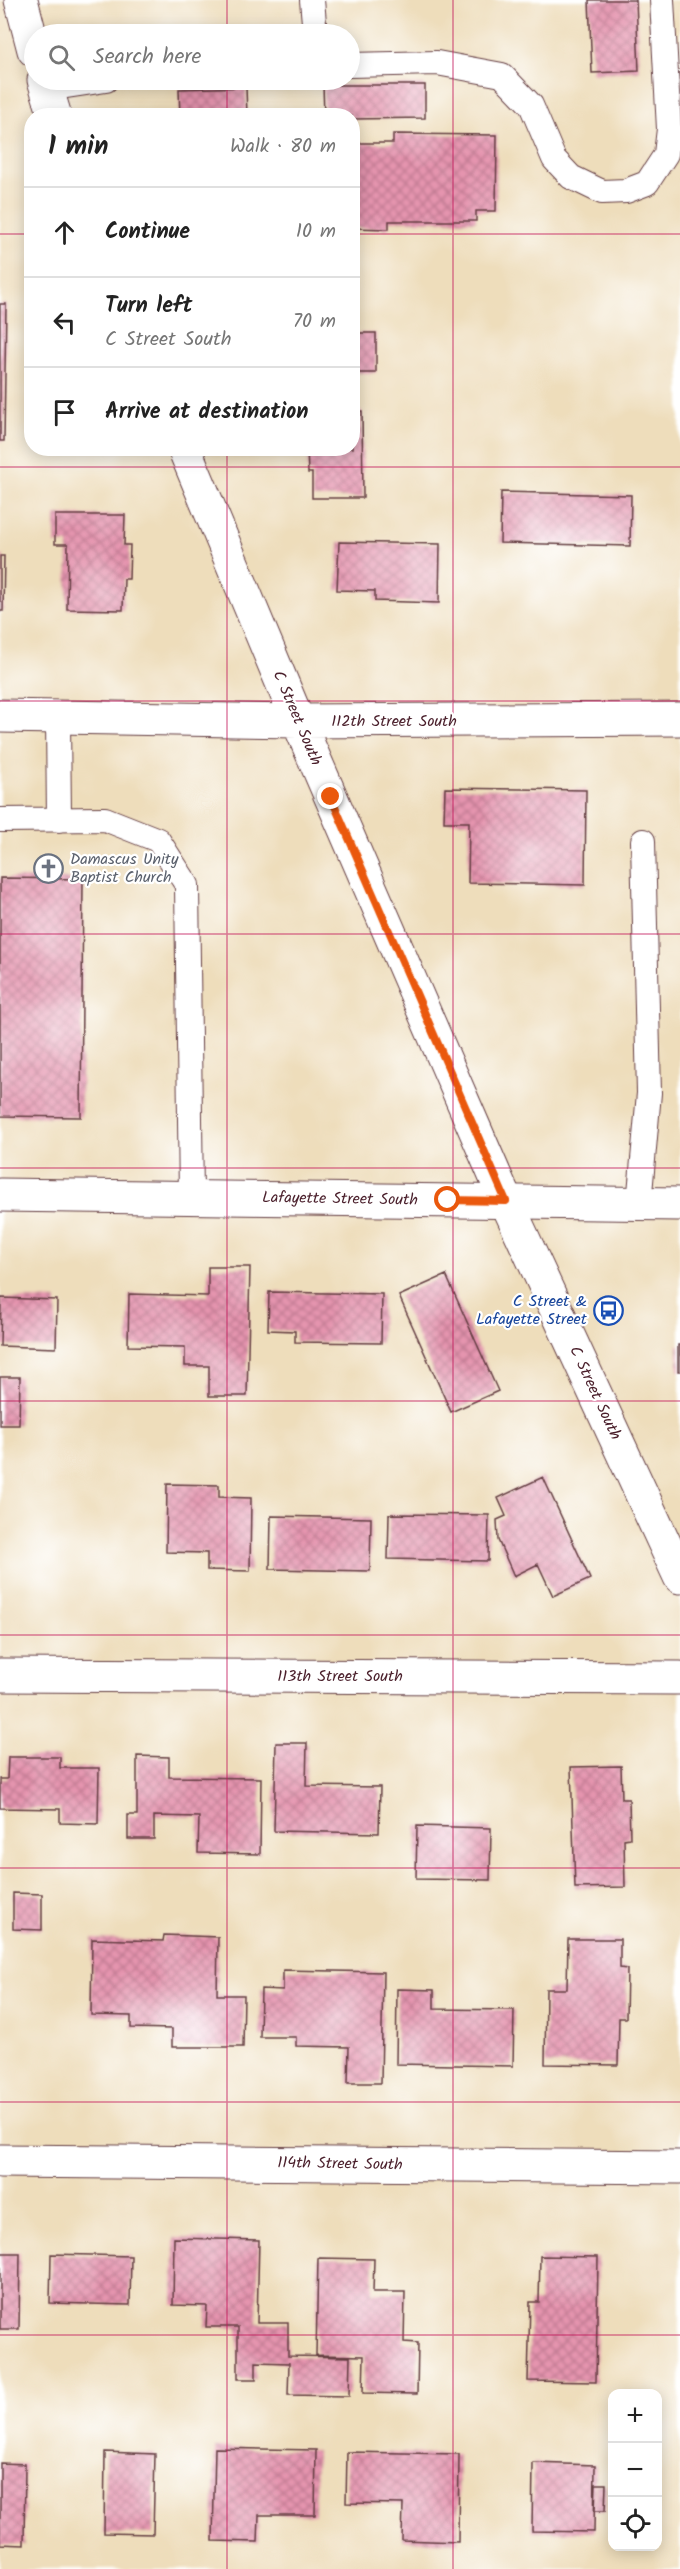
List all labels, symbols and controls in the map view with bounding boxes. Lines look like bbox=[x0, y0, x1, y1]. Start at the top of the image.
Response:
search box bbox=[24, 24, 360, 90]
text: Search here bbox=[93, 40, 201, 75]
icon: search bbox=[45, 41, 78, 74]
text: 1 min bbox=[48, 126, 108, 168]
text: Walk · 80 m bbox=[230, 131, 336, 163]
text: Continue bbox=[105, 215, 190, 250]
icon: ahead bbox=[48, 216, 81, 249]
text: 10 m bbox=[296, 216, 336, 248]
text: Turn left bbox=[105, 289, 192, 324]
icon: left bbox=[48, 306, 81, 339]
text: 70 m bbox=[293, 306, 336, 338]
text: C Street South bbox=[105, 324, 232, 356]
text: Arrive at destination bbox=[105, 395, 308, 430]
icon: arrive bbox=[48, 396, 81, 429]
street label: C Street South bbox=[266, 667, 328, 769]
street label: 112th Street South bbox=[331, 709, 457, 734]
route end bbox=[317, 783, 343, 809]
place label: Damascus Unity Baptist Church bbox=[70, 847, 179, 890]
church icon: Damascus Unity Baptist Church bbox=[33, 852, 65, 884]
street label: Lafayette Street South bbox=[262, 1185, 418, 1213]
route start bbox=[434, 1186, 460, 1212]
place label: C Street & Lafayette Street bbox=[476, 1289, 588, 1332]
bus stop icon: C Street & Lafayette Street bbox=[592, 1294, 624, 1326]
street label: C Street South bbox=[562, 1342, 628, 1444]
street label: 113th Street South bbox=[277, 1664, 403, 1689]
street label: 114th Street South bbox=[277, 2150, 403, 2178]
map controls bbox=[608, 2389, 662, 2551]
button: + bbox=[608, 2389, 662, 2443]
button: − bbox=[608, 2443, 662, 2497]
button: locate bbox=[608, 2497, 662, 2551]

